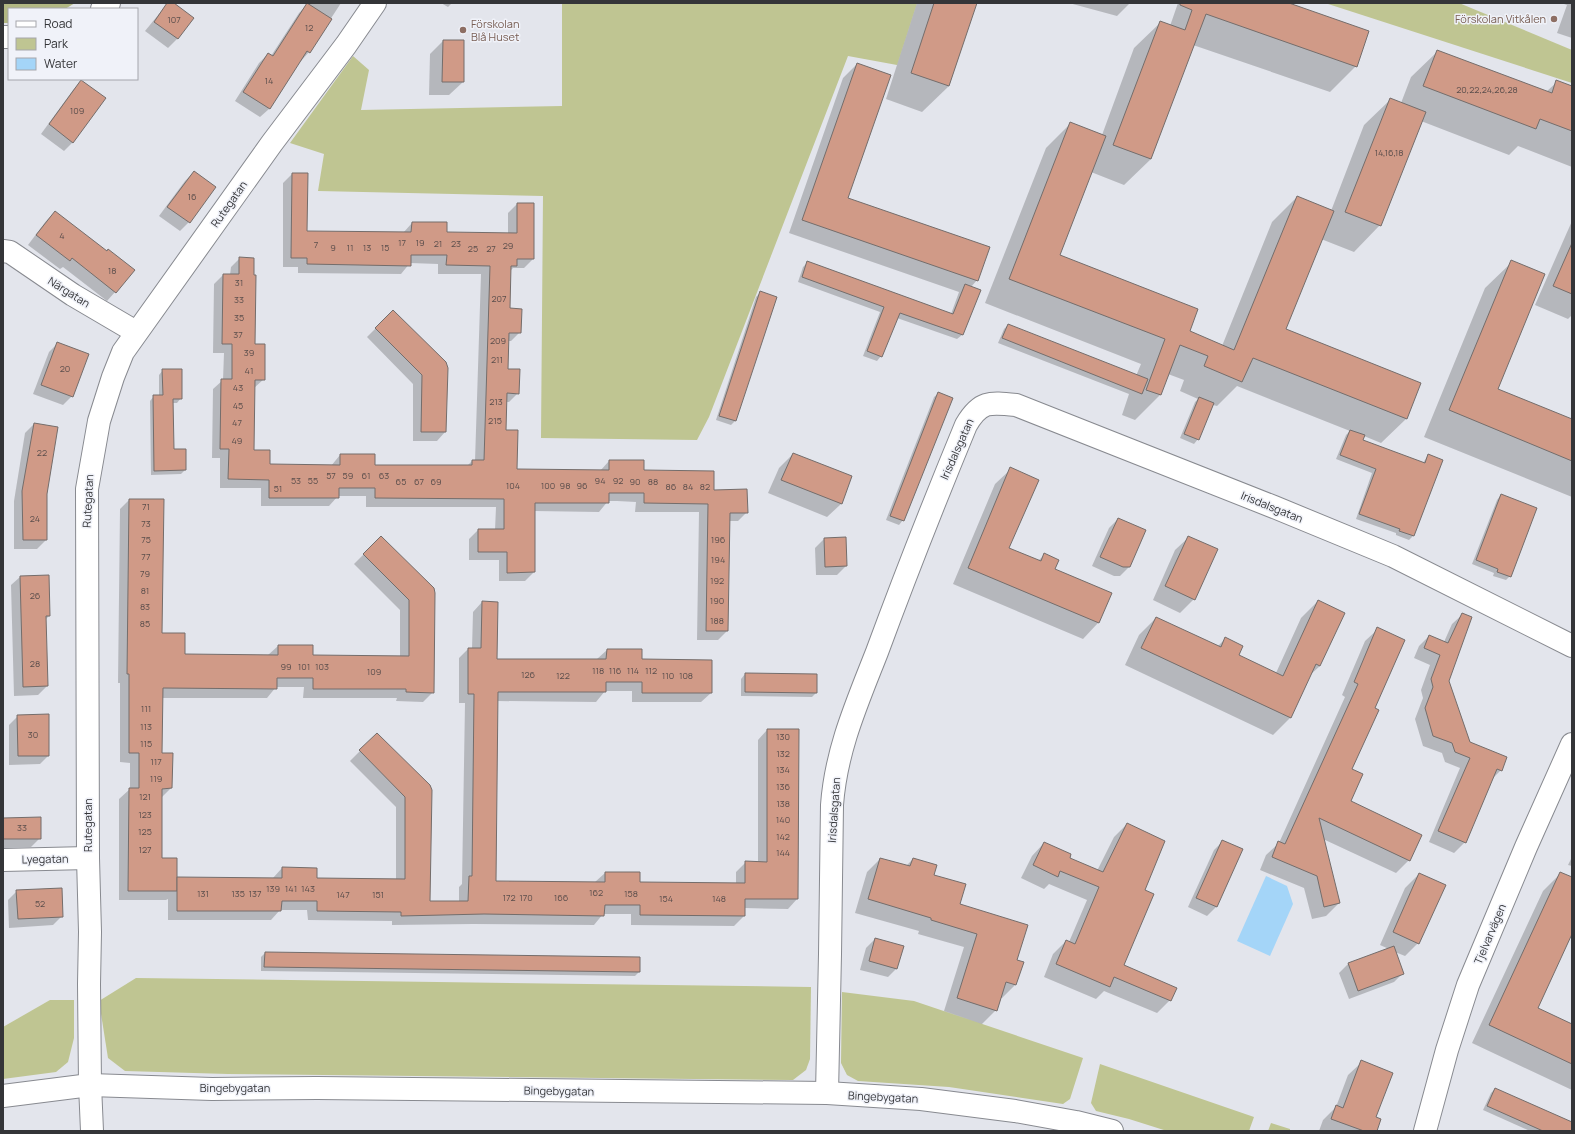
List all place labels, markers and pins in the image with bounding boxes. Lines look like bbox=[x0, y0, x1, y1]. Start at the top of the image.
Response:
place label: Förskolan Vitkålen bbox=[1455, 11, 1546, 26]
marker: Förskolan Vitkålen bbox=[1549, 14, 1559, 24]
place label: Förskolan Blå Huset bbox=[471, 16, 519, 44]
marker: Förskolan Blå Huset bbox=[458, 25, 468, 35]

